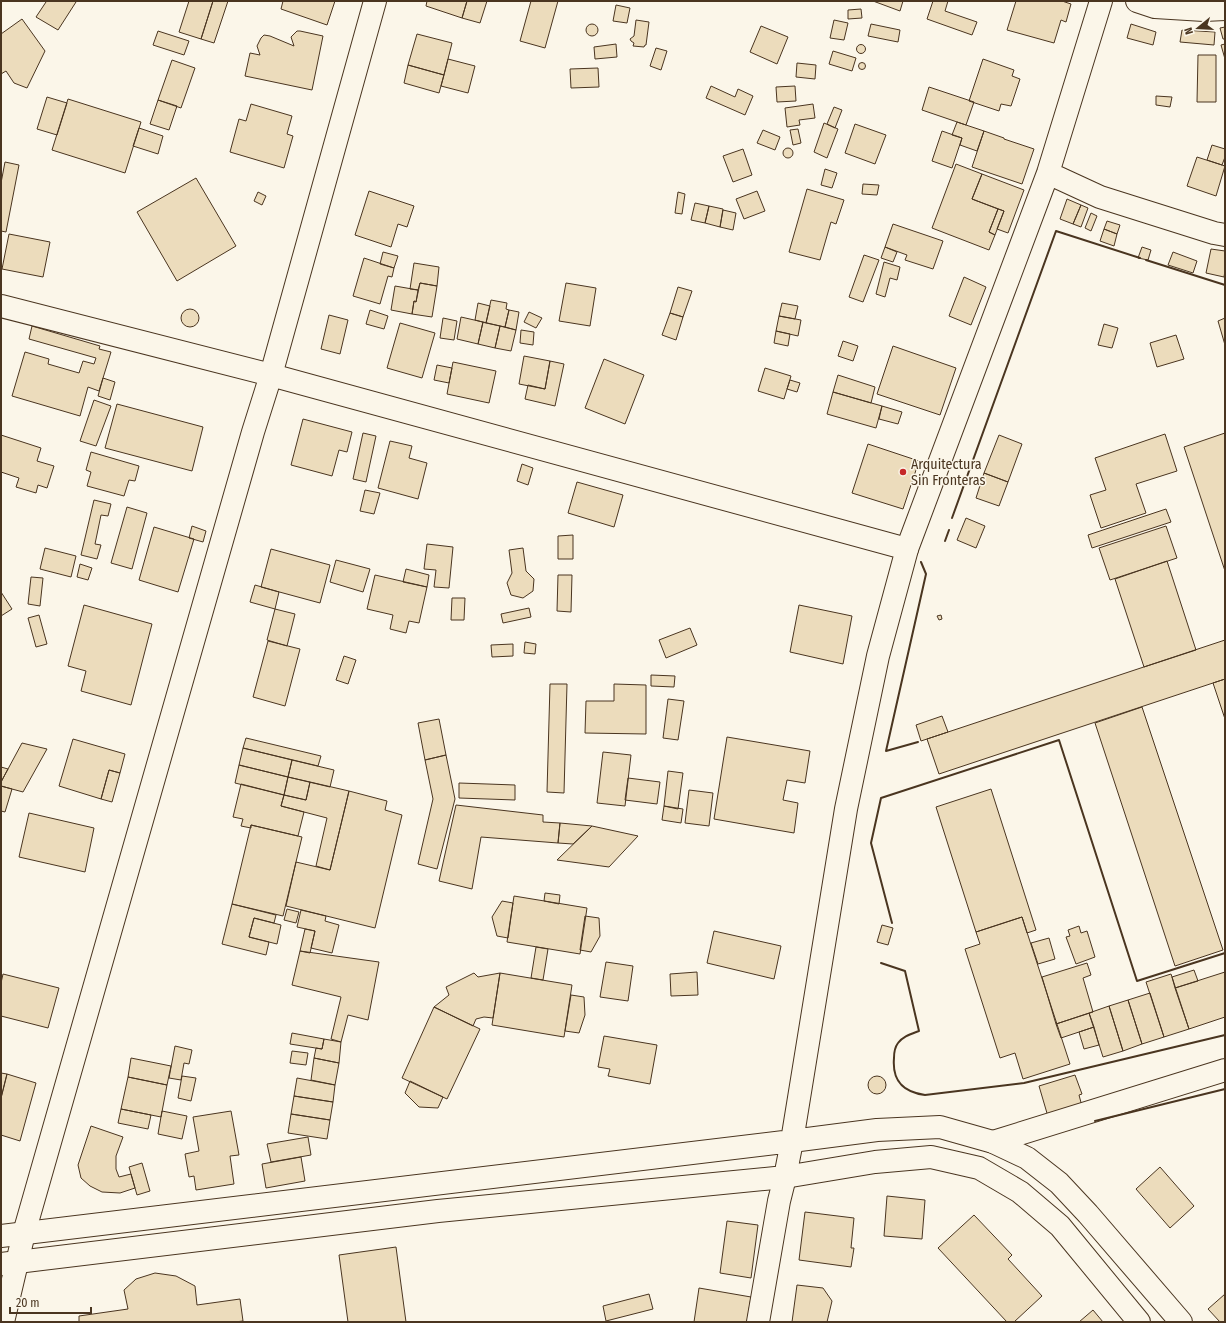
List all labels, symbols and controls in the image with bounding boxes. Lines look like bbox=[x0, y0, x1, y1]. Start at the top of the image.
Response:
north arrow bbox=[1178, 8, 1218, 48]
text: N bbox=[1182, 26, 1196, 36]
place label: Arquitectura Sin Fronteras bbox=[911, 456, 986, 489]
marker: Arquitectura Sin Fronteras bbox=[898, 467, 908, 477]
scale bar bbox=[10, 1289, 91, 1315]
text: 20 m bbox=[16, 1296, 40, 1310]

